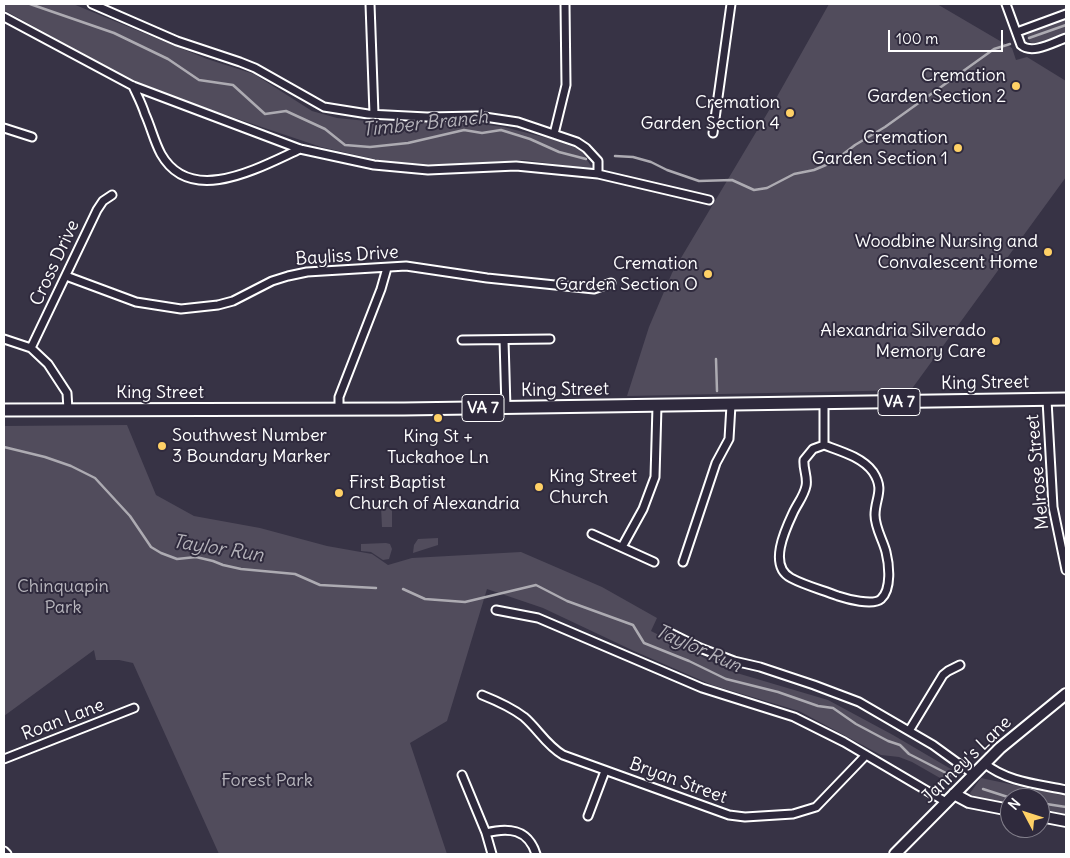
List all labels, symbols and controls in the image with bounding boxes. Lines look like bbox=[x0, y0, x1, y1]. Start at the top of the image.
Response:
scale bar bbox=[890, 20, 1005, 52]
text: 100 m bbox=[896, 29, 938, 48]
place label: Cremation Garden Section 2 bbox=[867, 65, 1006, 108]
marker: Cremation Garden Section 2 bbox=[1010, 80, 1022, 92]
place label: Cremation Garden Section 4 bbox=[640, 92, 780, 134]
water label: Timber Branch bbox=[361, 106, 489, 142]
marker: Cremation Garden Section 4 bbox=[784, 107, 796, 119]
place label: Cremation Garden Section 1 bbox=[812, 127, 948, 170]
marker: Cremation Garden Section 1 bbox=[952, 142, 964, 154]
street label: Cross Drive bbox=[26, 217, 84, 309]
place label: Woodbine Nursing and Convalescent Home bbox=[855, 231, 1038, 274]
street label: Bayliss Drive bbox=[295, 242, 399, 270]
marker: Woodbine Nursing and Convalescent Home bbox=[1042, 246, 1054, 258]
place label: Cremation Garden Section O bbox=[555, 253, 698, 296]
marker: Cremation Garden Section O bbox=[702, 268, 714, 280]
place label: Alexandria Silverado Memory Care bbox=[820, 320, 986, 362]
marker: Alexandria Silverado Memory Care bbox=[990, 335, 1002, 347]
street label: King Street bbox=[941, 371, 1029, 395]
street label: King Street bbox=[521, 378, 609, 402]
street label: King Street bbox=[116, 382, 204, 404]
road number: VA 7 bbox=[878, 388, 920, 416]
road number: VA 7 bbox=[462, 394, 504, 422]
marker: King St + Tuckahoe Ln bbox=[432, 412, 444, 424]
street label: Melrose Street bbox=[1022, 413, 1054, 531]
place label: Southwest Number 3 Boundary Marker bbox=[172, 425, 330, 468]
place label: King St + Tuckahoe Ln bbox=[387, 426, 489, 468]
marker: Southwest Number 3 Boundary Marker bbox=[156, 440, 168, 452]
place label: King Street Church bbox=[549, 466, 637, 508]
place label: First Baptist Church of Alexandria bbox=[349, 472, 520, 514]
marker: King Street Church bbox=[533, 481, 545, 493]
marker: First Baptist Church of Alexandria bbox=[333, 487, 345, 499]
water label: Taylor Run bbox=[171, 531, 265, 567]
park label: Chinquapin Park bbox=[17, 576, 109, 618]
water label: Taylor Run bbox=[652, 620, 744, 678]
street label: Roan Lane bbox=[19, 694, 107, 746]
street label: Janney's Lane bbox=[918, 712, 1016, 808]
street label: Bryan Street bbox=[626, 753, 730, 809]
park label: Forest Park bbox=[221, 770, 313, 792]
north arrow bbox=[1000, 788, 1050, 838]
text: N bbox=[1004, 795, 1024, 813]

